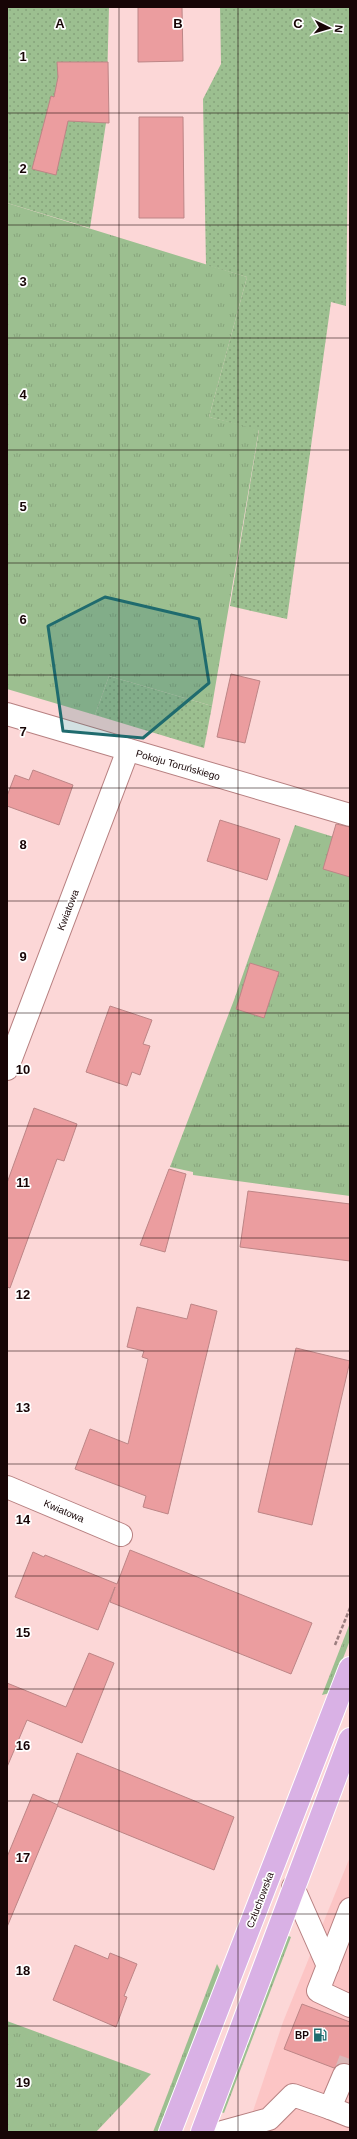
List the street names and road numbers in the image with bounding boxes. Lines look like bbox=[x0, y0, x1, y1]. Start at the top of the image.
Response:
street label: Pokoju Toruńskiego bbox=[135, 748, 222, 782]
street label: Kwiatowa bbox=[55, 888, 81, 932]
street label: Kwiatowa bbox=[42, 1498, 86, 1525]
street label: Człuchowska bbox=[244, 1870, 276, 1929]

